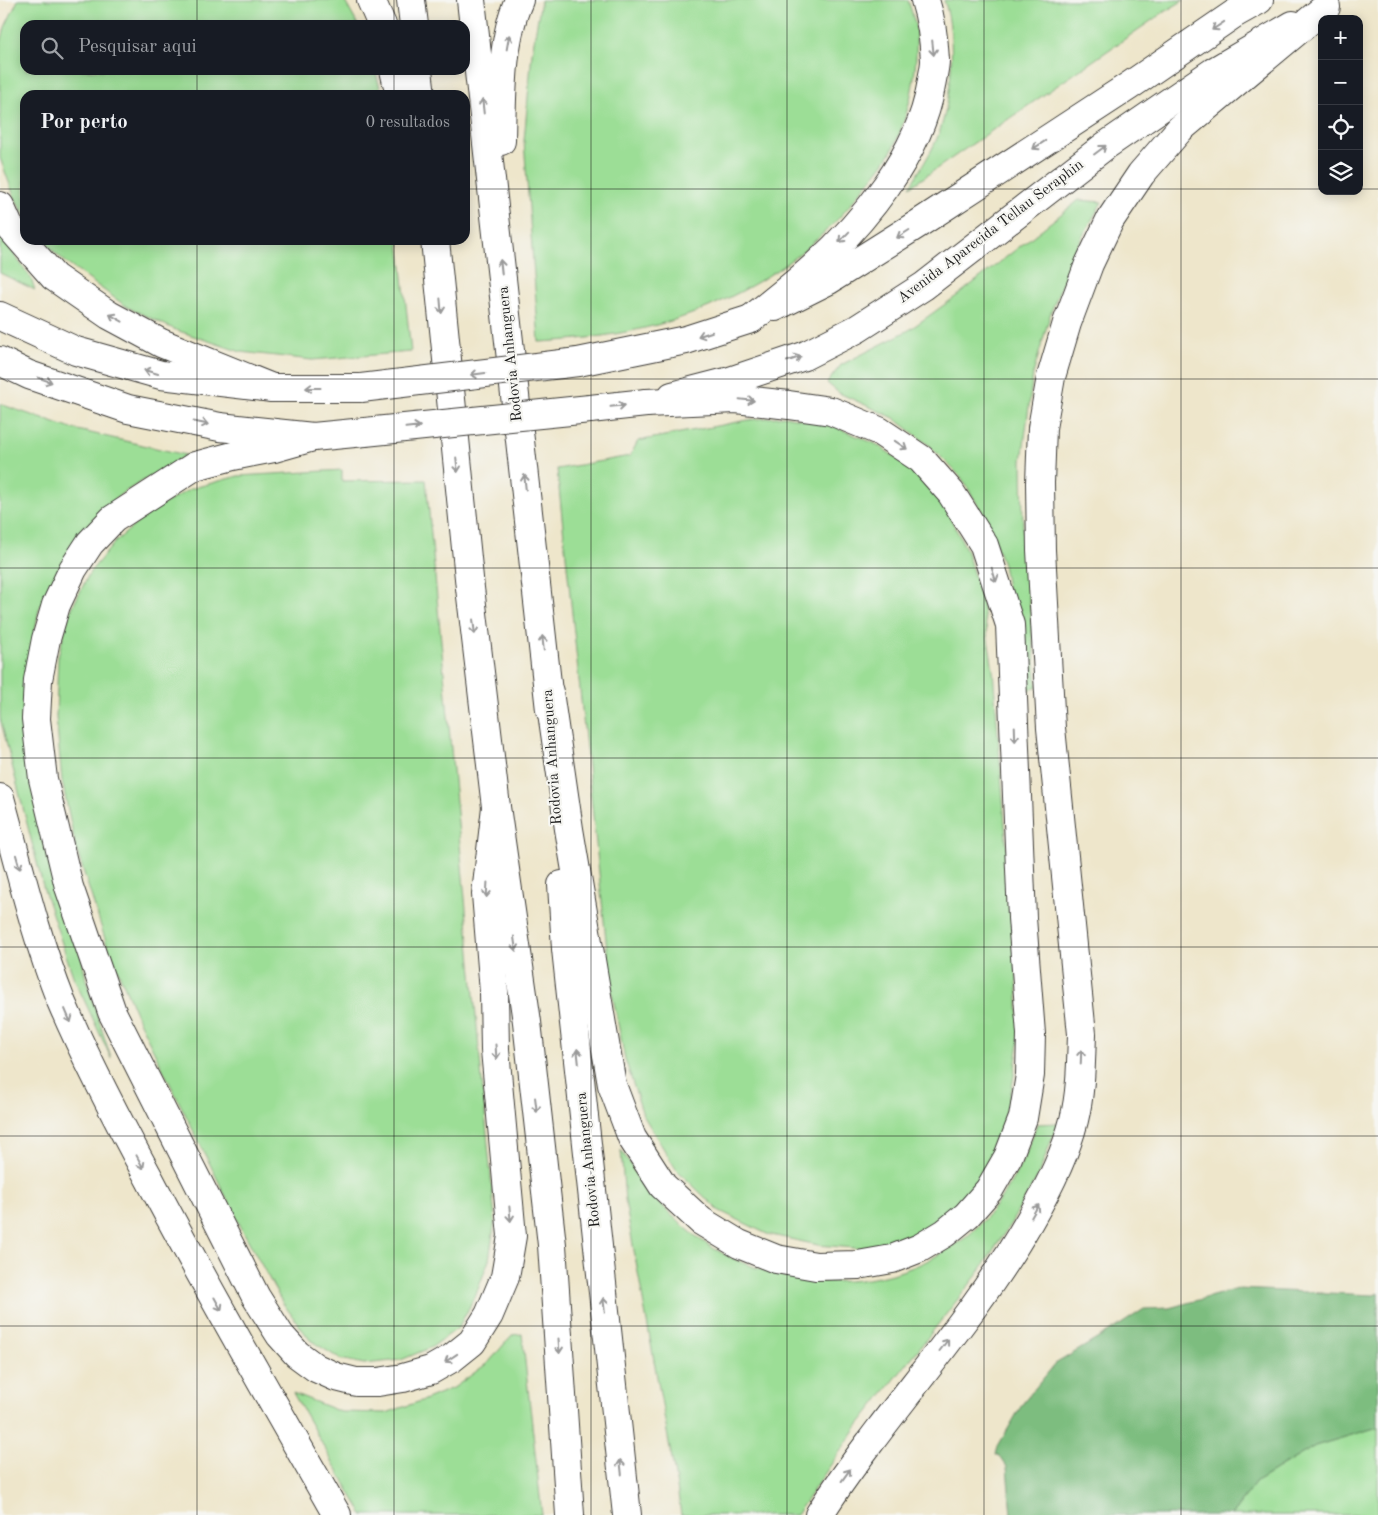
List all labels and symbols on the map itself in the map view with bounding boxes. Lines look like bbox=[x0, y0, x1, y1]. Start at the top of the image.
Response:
one-way arrow bbox=[1211, 21, 1225, 31]
one-way arrow bbox=[504, 34, 514, 50]
one-way arrow bbox=[929, 40, 938, 56]
one-way arrow bbox=[478, 98, 488, 114]
one-way arrow bbox=[1032, 140, 1046, 150]
one-way arrow bbox=[1093, 144, 1106, 155]
street label: Avenida Aparecida Tellau Seraphin bbox=[895, 157, 1087, 307]
one-way arrow bbox=[896, 229, 910, 239]
one-way arrow bbox=[838, 230, 850, 243]
one-way arrow bbox=[496, 259, 506, 275]
street label: Rodovia Anhanguera bbox=[496, 285, 526, 423]
one-way arrow bbox=[436, 298, 446, 314]
one-way arrow bbox=[109, 313, 123, 323]
one-way arrow bbox=[698, 330, 713, 339]
one-way arrow bbox=[785, 354, 801, 363]
one-way arrow bbox=[144, 367, 160, 377]
one-way arrow bbox=[470, 369, 486, 379]
one-way arrow bbox=[36, 376, 52, 386]
one-way arrow bbox=[305, 383, 321, 393]
one-way arrow bbox=[739, 395, 755, 405]
one-way arrow bbox=[610, 401, 626, 411]
one-way arrow bbox=[193, 419, 209, 429]
one-way arrow bbox=[405, 422, 421, 432]
one-way arrow bbox=[893, 441, 907, 451]
one-way arrow bbox=[452, 457, 462, 473]
one-way arrow bbox=[520, 474, 530, 490]
one-way arrow bbox=[989, 566, 999, 582]
one-way arrow bbox=[469, 618, 479, 634]
one-way arrow bbox=[538, 636, 548, 652]
street label: Rodovia Anhanguera bbox=[541, 688, 565, 825]
one-way arrow bbox=[1010, 726, 1019, 742]
one-way arrow bbox=[13, 853, 23, 869]
one-way arrow bbox=[483, 882, 492, 898]
one-way arrow bbox=[511, 936, 521, 952]
one-way arrow bbox=[64, 1008, 73, 1023]
one-way arrow bbox=[491, 1044, 500, 1060]
one-way arrow bbox=[573, 1049, 583, 1065]
one-way arrow bbox=[1077, 1049, 1086, 1065]
street label: Rodovia Anhanguera bbox=[574, 1091, 604, 1229]
one-way arrow bbox=[531, 1097, 541, 1113]
one-way arrow bbox=[135, 1154, 145, 1169]
one-way arrow bbox=[1031, 1204, 1041, 1218]
one-way arrow bbox=[505, 1206, 515, 1222]
one-way arrow bbox=[213, 1297, 223, 1312]
one-way arrow bbox=[600, 1297, 609, 1313]
one-way arrow bbox=[555, 1338, 564, 1354]
one-way arrow bbox=[939, 1338, 949, 1352]
one-way arrow bbox=[444, 1353, 458, 1363]
one-way arrow bbox=[617, 1459, 626, 1475]
one-way arrow bbox=[841, 1468, 851, 1482]

